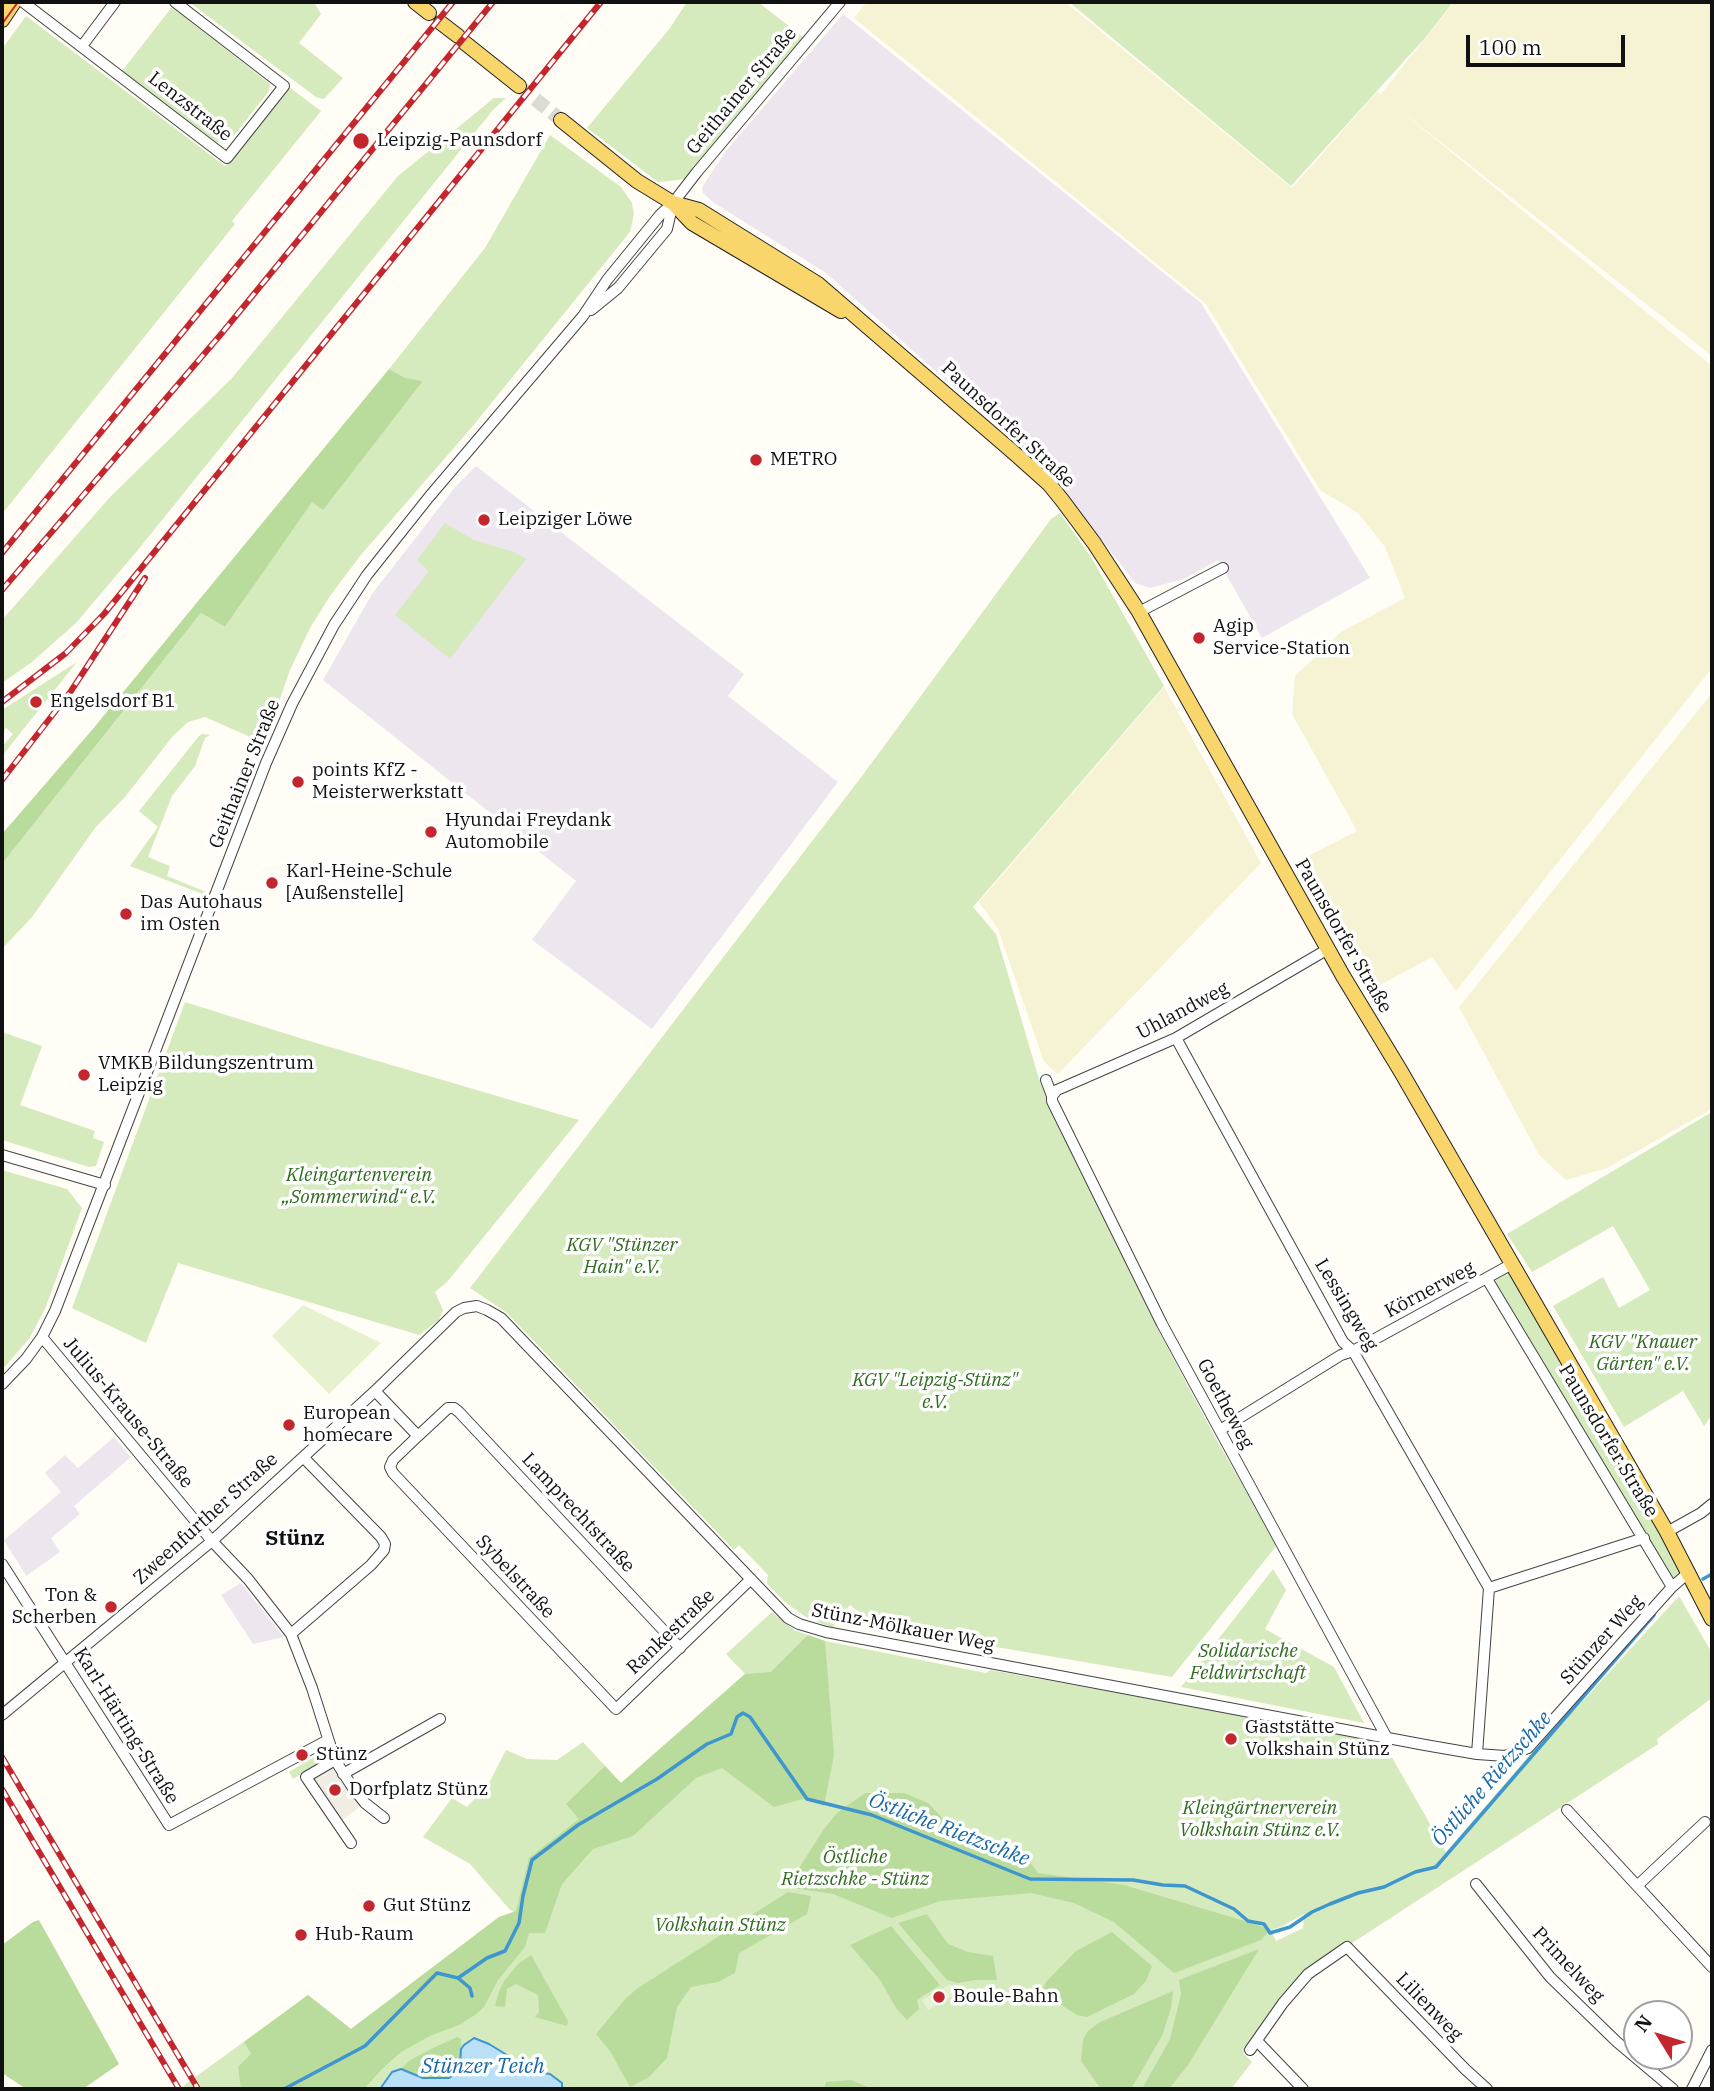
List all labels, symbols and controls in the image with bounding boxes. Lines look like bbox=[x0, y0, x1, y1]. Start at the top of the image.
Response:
scale bar bbox=[1469, 21, 1628, 65]
street label: Geithainer Straße bbox=[682, 23, 802, 159]
text: 100 m bbox=[1479, 33, 1542, 61]
street label: Lenzstraße bbox=[144, 67, 236, 147]
place label: Leipzig-Paunsdorf bbox=[377, 130, 542, 152]
marker: Leipzig-Paunsdorf bbox=[351, 131, 371, 151]
street label: Paunsdorfer Straße bbox=[936, 357, 1080, 493]
place label: METRO bbox=[770, 449, 837, 471]
marker: METRO bbox=[748, 452, 764, 468]
place label: Leipziger Löwe bbox=[498, 509, 633, 531]
marker: Leipziger Löwe bbox=[476, 512, 492, 528]
place label: Agip Service-Station bbox=[1213, 616, 1350, 660]
marker: Agip Service-Station bbox=[1191, 630, 1207, 646]
place label: Engelsdorf B1 bbox=[50, 691, 176, 713]
marker: Engelsdorf B1 bbox=[28, 694, 44, 710]
street label: Geithainer Straße bbox=[205, 696, 285, 852]
place label: points KfZ - Meisterwerkstatt bbox=[312, 760, 463, 804]
marker: points KfZ - Meisterwerkstatt bbox=[290, 774, 306, 790]
place label: Hyundai Freydank Automobile bbox=[445, 810, 611, 854]
marker: Hyundai Freydank Automobile bbox=[423, 824, 439, 840]
street label: Paunsdorfer Straße bbox=[1290, 855, 1396, 1017]
place label: Karl-Heine-Schule [Außenstelle] bbox=[286, 861, 452, 905]
marker: Karl-Heine-Schule [Außenstelle] bbox=[264, 875, 280, 891]
place label: Das Autohaus im Osten bbox=[140, 892, 262, 936]
marker: Das Autohaus im Osten bbox=[118, 906, 134, 922]
street label: Uhlandweg bbox=[1133, 977, 1233, 1045]
place label: VMKB Bildungszentrum Leipzig bbox=[98, 1053, 314, 1097]
marker: VMKB Bildungszentrum Leipzig bbox=[76, 1067, 92, 1083]
park label: Kleingartenverein „Sommerwind“ e.V. bbox=[282, 1165, 436, 1209]
park label: KGV "Stünzer Hain" e.V. bbox=[566, 1235, 678, 1279]
street label: Lessingweg bbox=[1310, 1255, 1382, 1355]
street label: Körnerweg bbox=[1381, 1257, 1479, 1323]
park label: KGV "Knauer Gärten" e.V. bbox=[1589, 1332, 1697, 1376]
street label: Julius-Krause-Straße bbox=[58, 1333, 198, 1493]
street label: Goetheweg bbox=[1192, 1355, 1258, 1453]
street label: Paunsdorfer Straße bbox=[1553, 1360, 1663, 1522]
park label: KGV "Leipzig-Stünz" e.V. bbox=[852, 1370, 1018, 1414]
place label: European homecare bbox=[303, 1403, 393, 1447]
marker: European homecare bbox=[281, 1417, 297, 1433]
street label: Zweenfurther Straße bbox=[129, 1448, 283, 1590]
street label: Lamprechtstraße bbox=[517, 1448, 639, 1578]
district label: Stünz bbox=[265, 1526, 325, 1552]
street label: Sybelstraße bbox=[471, 1531, 559, 1623]
street label: Rankestraße bbox=[622, 1584, 720, 1680]
place label: Ton & Scherben bbox=[12, 1585, 97, 1629]
street label: Stünzer Weg bbox=[1556, 1591, 1648, 1689]
marker: Ton & Scherben bbox=[103, 1599, 119, 1615]
street label: Stünz-Mölkauer Weg bbox=[810, 1599, 996, 1657]
park label: Solidarische Feldwirtschaft bbox=[1190, 1641, 1306, 1685]
street label: Karl-Härting-Straße bbox=[69, 1643, 183, 1809]
water label: Östliche Rietzschke bbox=[1427, 1706, 1557, 1852]
place label: Gaststätte Volkshain Stünz bbox=[1245, 1717, 1390, 1761]
marker: Gaststätte Volkshain Stünz bbox=[1223, 1731, 1239, 1747]
place label: Stünz bbox=[316, 1744, 367, 1766]
marker: Stünz bbox=[294, 1747, 310, 1763]
place label: Dorfplatz Stünz bbox=[349, 1779, 488, 1801]
marker: Dorfplatz Stünz bbox=[327, 1782, 343, 1798]
water label: Östliche Rietzschke bbox=[865, 1788, 1033, 1872]
park label: Kleingärtnerverein Volkshain Stünz e.V. bbox=[1179, 1798, 1341, 1842]
park label: Östliche Rietzschke - Stünz bbox=[781, 1847, 929, 1891]
place label: Gut Stünz bbox=[383, 1895, 471, 1917]
marker: Gut Stünz bbox=[361, 1898, 377, 1914]
park label: Volkshain Stünz bbox=[654, 1915, 786, 1937]
street label: Primelweg bbox=[1527, 1922, 1609, 2008]
place label: Hub-Raum bbox=[315, 1924, 414, 1946]
marker: Hub-Raum bbox=[293, 1927, 309, 1943]
street label: Lilienweg bbox=[1391, 1968, 1467, 2046]
place label: Boule-Bahn bbox=[953, 1986, 1059, 2008]
marker: Boule-Bahn bbox=[931, 1989, 947, 2005]
north arrow bbox=[1623, 2000, 1693, 2070]
text: N bbox=[1629, 2010, 1657, 2037]
water label: Stünzer Teich bbox=[421, 2054, 545, 2080]

